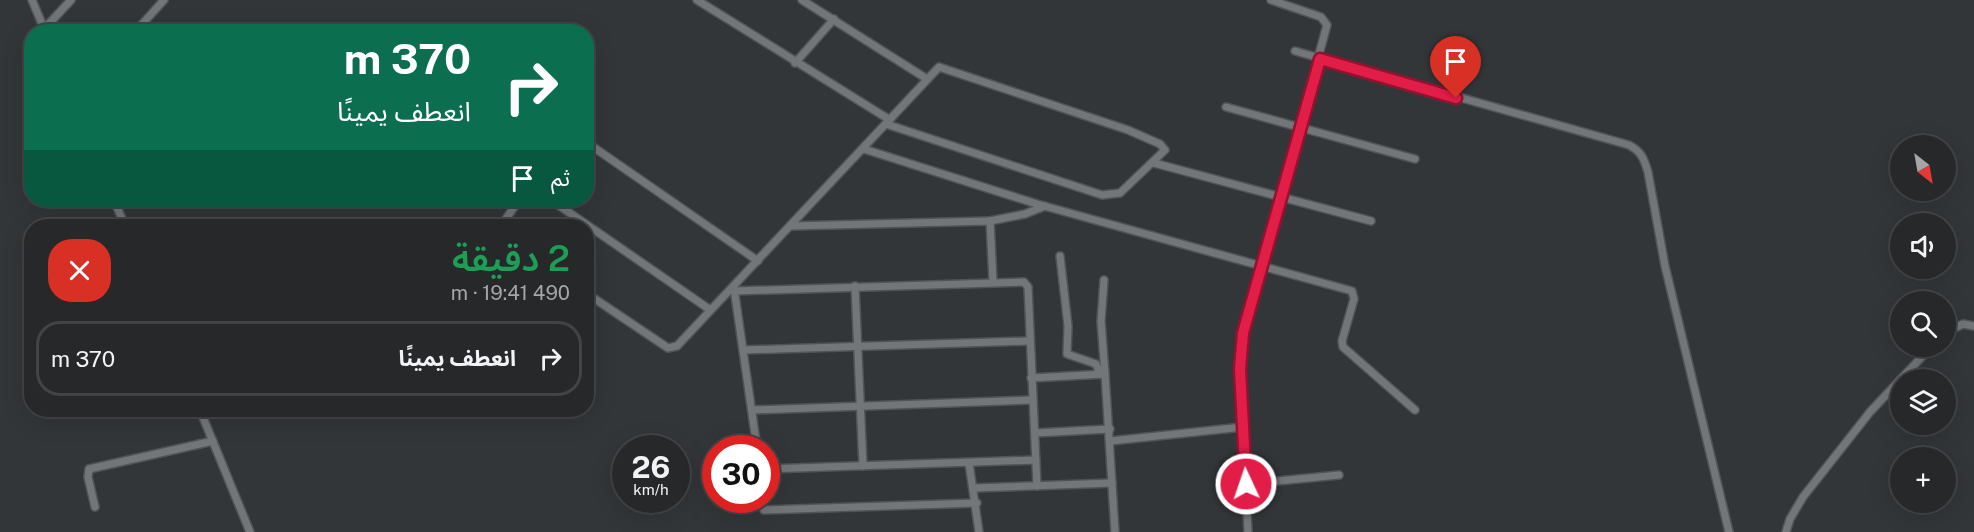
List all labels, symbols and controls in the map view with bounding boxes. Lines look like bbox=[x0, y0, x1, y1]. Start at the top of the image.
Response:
text: 370 m bbox=[344, 34, 471, 83]
pin bbox=[1430, 36, 1481, 98]
icon: arrive bbox=[1439, 45, 1472, 78]
icon: right bbox=[492, 48, 570, 126]
text: انعطف يمينًا bbox=[337, 95, 471, 127]
north arrow bbox=[1890, 135, 1956, 201]
map controls bbox=[1890, 135, 1956, 513]
icon: arrive bbox=[506, 162, 539, 195]
text: ثم bbox=[551, 165, 570, 191]
button: sound bbox=[1890, 213, 1956, 279]
text: 2 دقيقة bbox=[452, 237, 570, 279]
button: close bbox=[48, 239, 111, 302]
text: 490 m · 19:41 bbox=[451, 281, 570, 305]
button: search bbox=[1890, 291, 1956, 357]
icon: right bbox=[534, 342, 567, 375]
text: انعطف يمينًا bbox=[399, 345, 516, 371]
text: 370 m bbox=[51, 346, 115, 372]
button: layers bbox=[1890, 369, 1956, 435]
speed limit sign: 30 bbox=[702, 435, 780, 513]
button: + bbox=[1890, 447, 1956, 513]
text: 26 bbox=[632, 449, 670, 485]
position arrow bbox=[1214, 452, 1278, 516]
text: km/h bbox=[633, 481, 669, 498]

